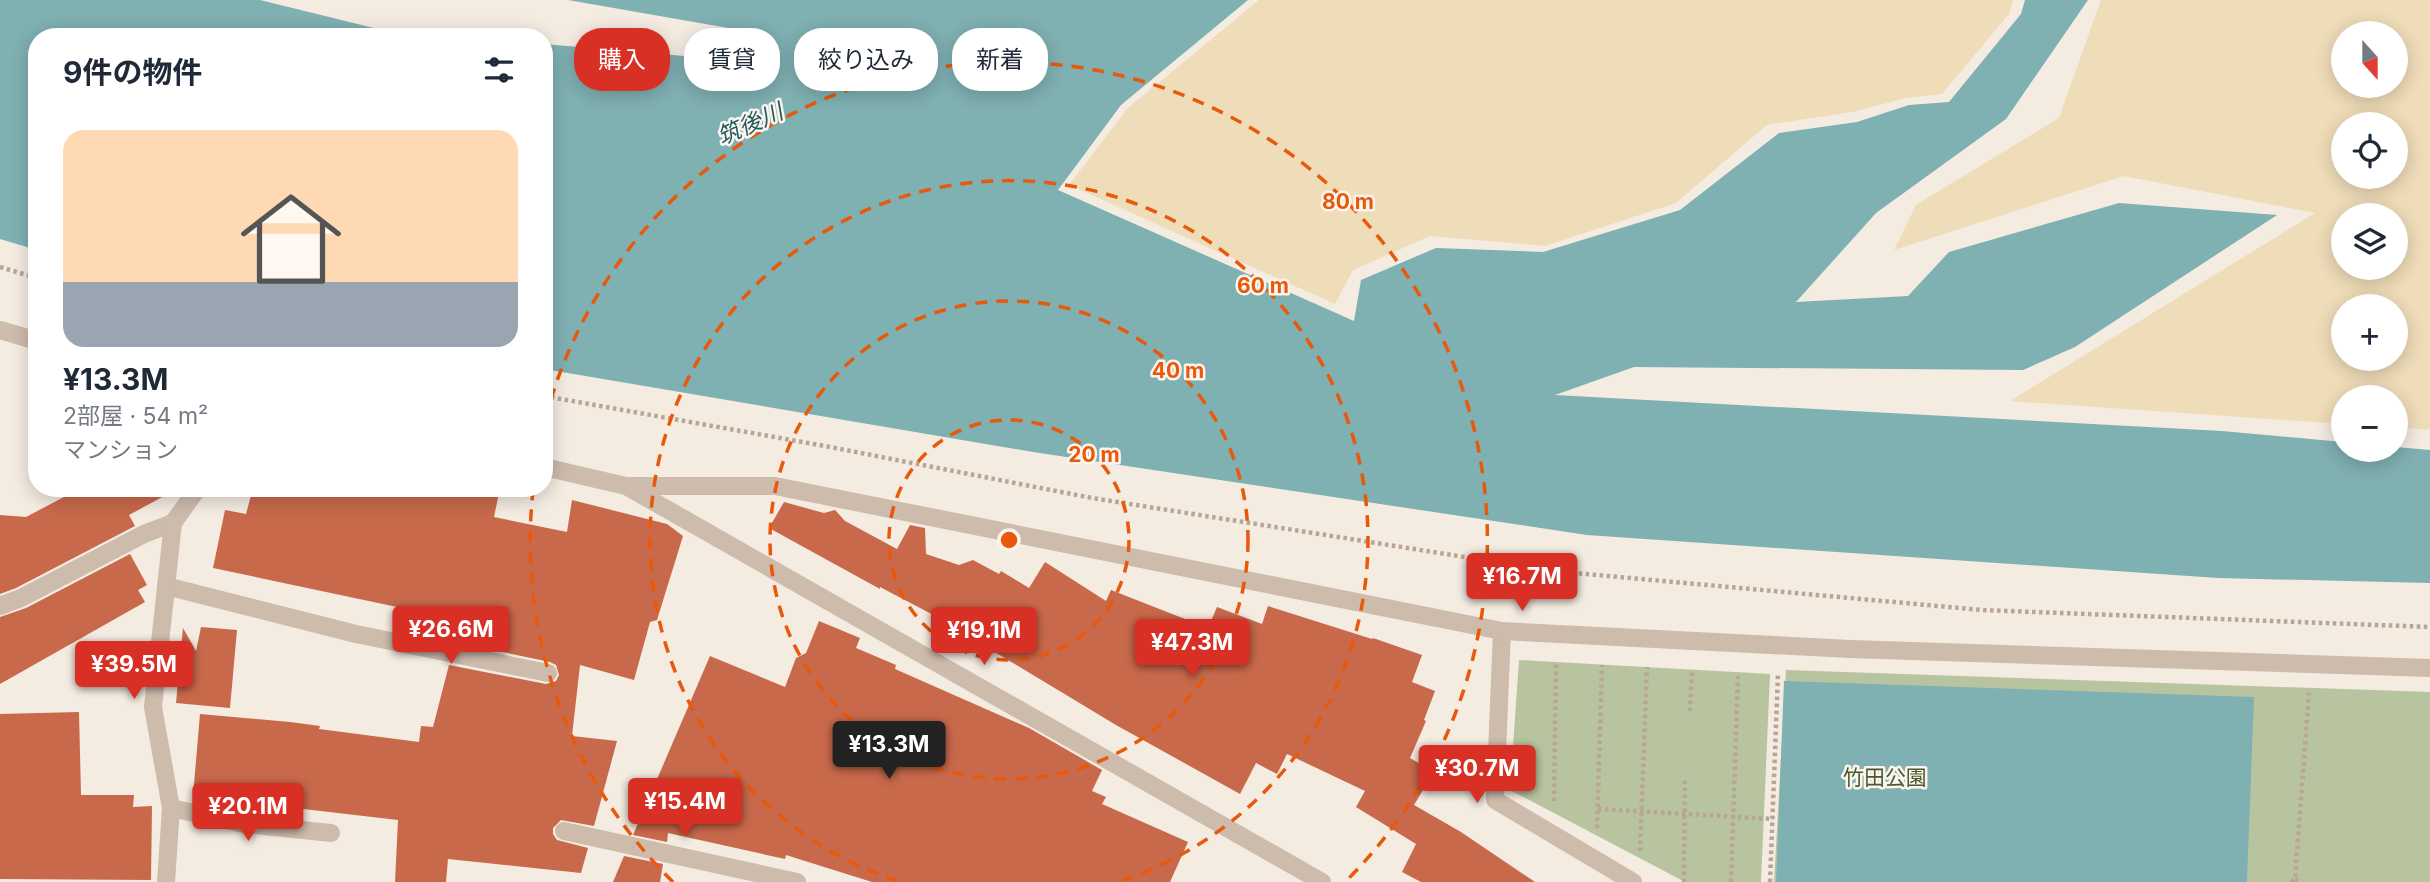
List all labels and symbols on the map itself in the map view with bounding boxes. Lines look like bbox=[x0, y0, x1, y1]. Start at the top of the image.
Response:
north arrow bbox=[2331, 21, 2408, 98]
water label: 筑後川 bbox=[713, 96, 790, 151]
text: 80 m bbox=[1322, 189, 1374, 214]
text: 60 m bbox=[1237, 273, 1289, 298]
text: 40 m bbox=[1152, 358, 1204, 383]
text: 20 m bbox=[1068, 442, 1120, 467]
centre of rings bbox=[997, 528, 1021, 552]
pin: ¥16.7M bbox=[1465, 554, 1579, 613]
pin: ¥26.6M bbox=[394, 606, 508, 666]
pin: ¥19.1M bbox=[927, 608, 1041, 667]
pin: ¥47.3M bbox=[1135, 620, 1249, 679]
pin: ¥39.5M bbox=[77, 642, 191, 701]
pin: ¥13.3M bbox=[832, 722, 946, 781]
pin: ¥30.7M bbox=[1420, 746, 1534, 805]
park label: 竹田公園 bbox=[1843, 765, 1927, 790]
pin: ¥15.4M bbox=[628, 778, 742, 838]
pin: ¥20.1M bbox=[191, 784, 305, 843]

